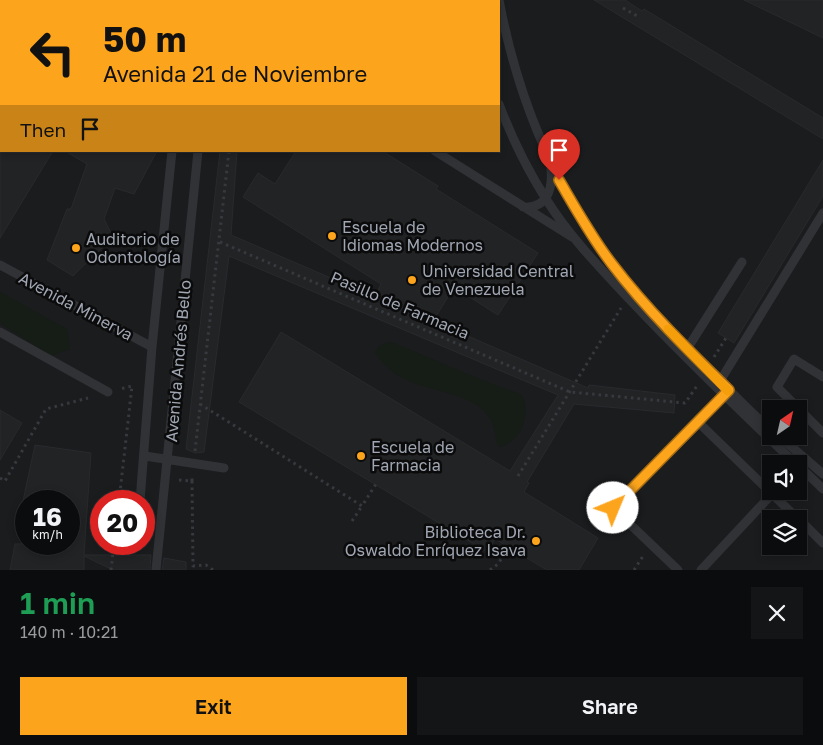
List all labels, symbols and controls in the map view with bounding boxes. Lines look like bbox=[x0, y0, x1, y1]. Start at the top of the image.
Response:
text: 50 m bbox=[103, 18, 186, 60]
icon: left bbox=[20, 20, 85, 85]
text: Avenida 21 de Noviembre bbox=[103, 60, 367, 87]
icon: arrive bbox=[76, 115, 104, 143]
text: Then bbox=[20, 118, 66, 141]
pin bbox=[538, 129, 580, 180]
icon: arrive bbox=[545, 136, 573, 164]
place label: Escuela de Idiomas Modernos bbox=[342, 217, 483, 255]
place label: Auditorio de Odontología bbox=[86, 229, 181, 267]
marker: Escuela de Idiomas Modernos bbox=[326, 230, 338, 242]
marker: Auditorio de Odontología bbox=[70, 242, 82, 254]
place label: Universidad Central de Venezuela bbox=[422, 261, 574, 299]
street label: Pasillo de Farmacia bbox=[328, 267, 472, 343]
street label: Avenida Minerva bbox=[16, 268, 136, 344]
marker: Universidad Central de Venezuela bbox=[406, 274, 418, 286]
street label: Avenida Andrés Bello bbox=[161, 279, 195, 443]
north arrow bbox=[762, 400, 808, 445]
map controls bbox=[762, 400, 807, 555]
place label: Escuela de Farmacia bbox=[371, 437, 454, 475]
marker: Escuela de Farmacia bbox=[355, 450, 367, 462]
button: sound bbox=[762, 455, 807, 500]
position arrow bbox=[586, 481, 638, 533]
speed limit sign: 20 bbox=[90, 490, 155, 555]
text: 16 bbox=[33, 501, 62, 532]
button: layers bbox=[762, 510, 807, 555]
place label: Biblioteca Dr. Oswaldo Enríquez Isava bbox=[345, 522, 526, 560]
text: km/h bbox=[32, 527, 63, 542]
marker: Biblioteca Dr. Oswaldo Enríquez Isava bbox=[530, 535, 542, 547]
text: 1 min bbox=[20, 585, 95, 621]
button: close bbox=[751, 587, 803, 639]
text: 140 m · 10:21 bbox=[20, 622, 118, 642]
button: Exit bbox=[20, 677, 407, 735]
button: Share bbox=[417, 677, 803, 735]

